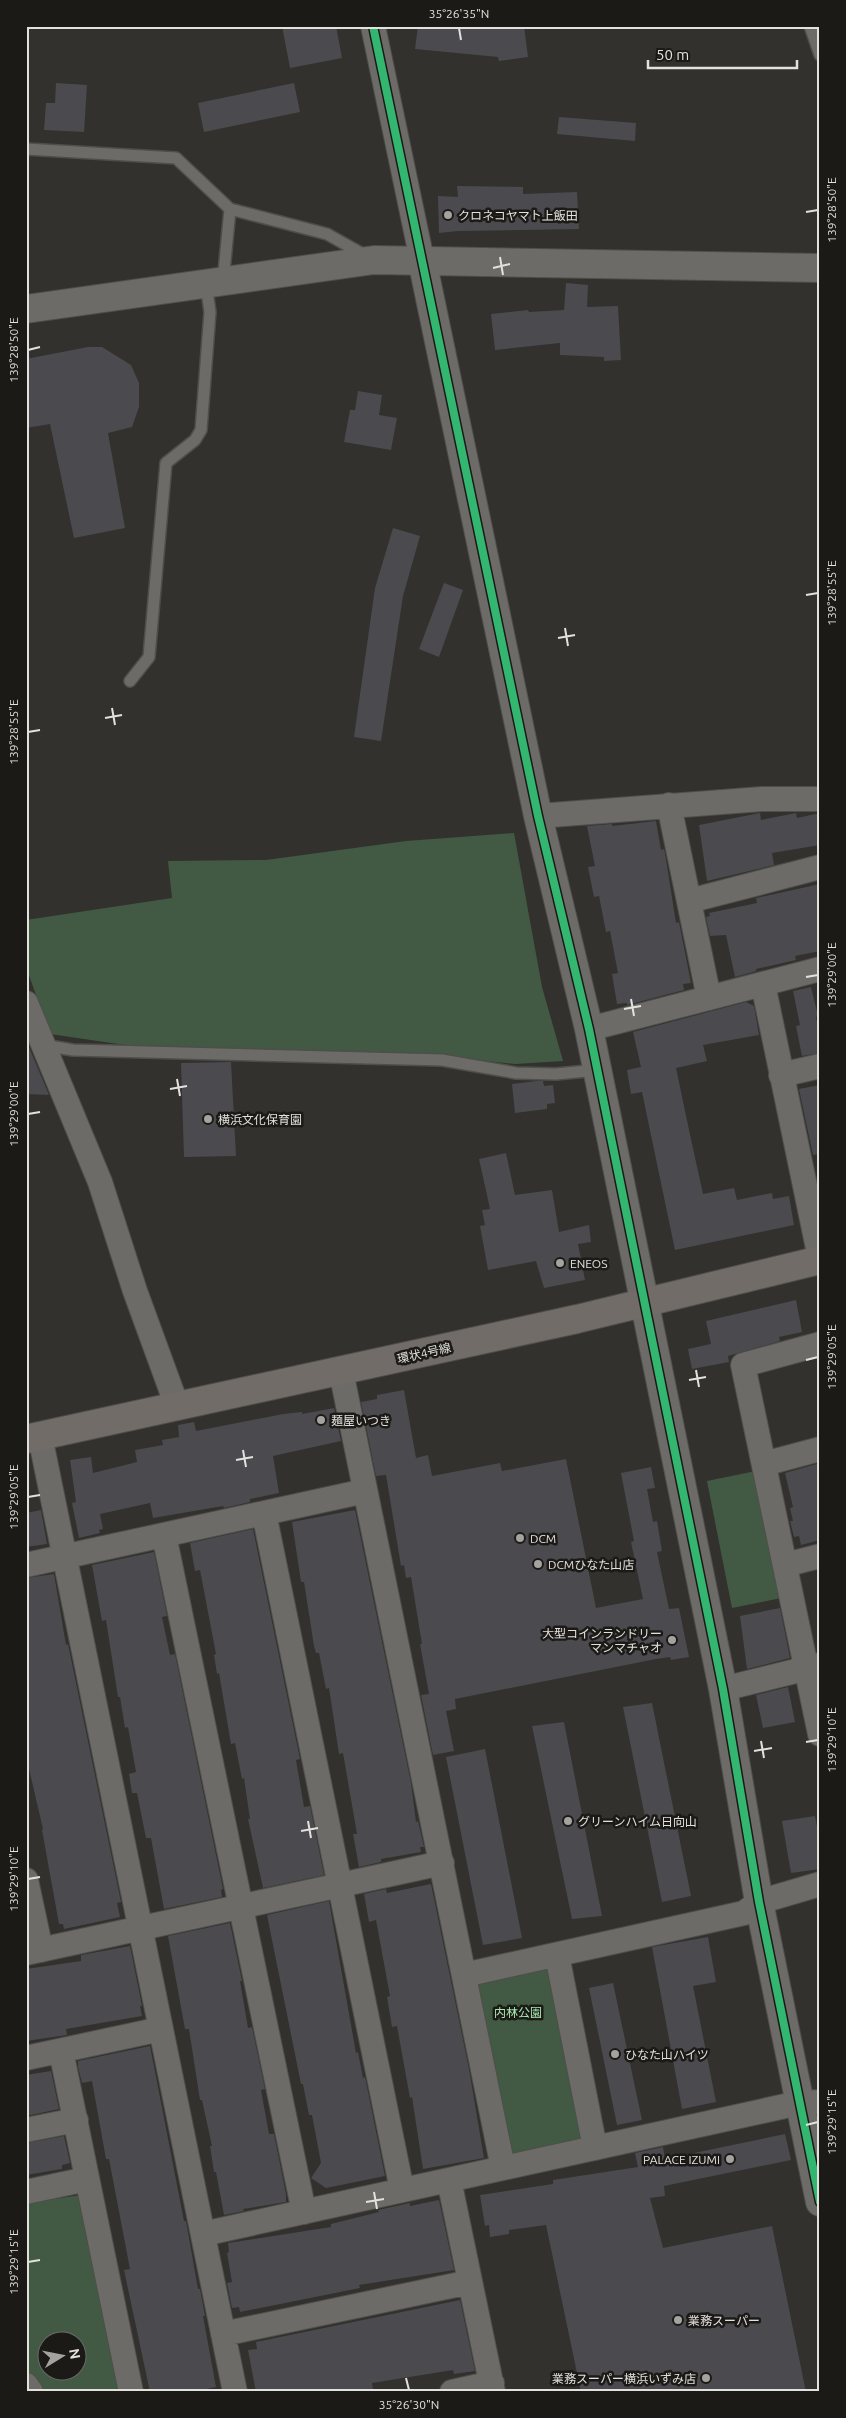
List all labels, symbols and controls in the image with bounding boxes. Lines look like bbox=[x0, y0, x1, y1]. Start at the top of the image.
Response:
text: 35°26'35"N bbox=[429, 7, 489, 20]
scale bar bbox=[648, 38, 797, 70]
text: 50 m bbox=[656, 46, 689, 63]
text: 139°28'50"E bbox=[825, 177, 838, 243]
marker: クロネコヤマト上飯田 bbox=[442, 209, 454, 221]
place label: クロネコヤマト上飯田 bbox=[458, 209, 578, 222]
text: 139°28'50"E bbox=[7, 317, 20, 383]
text: 139°28'55"E bbox=[825, 560, 838, 626]
text: 139°28'55"E bbox=[7, 699, 20, 765]
text: 139°29'00"E bbox=[825, 942, 838, 1008]
text: 139°29'00"E bbox=[7, 1081, 20, 1147]
marker: 横浜文化保育園 bbox=[202, 1113, 214, 1125]
place label: 横浜文化保育園 bbox=[218, 1113, 302, 1126]
marker: ENEOS bbox=[554, 1257, 566, 1269]
place label: ENEOS bbox=[570, 1257, 607, 1270]
text: 139°29'05"E bbox=[825, 1324, 838, 1390]
street label: 環状4号線 bbox=[396, 1341, 452, 1365]
marker: 麺屋いつき bbox=[315, 1414, 327, 1426]
place label: 麺屋いつき bbox=[331, 1414, 391, 1427]
text: 139°29'05"E bbox=[7, 1464, 20, 1530]
marker: DCM bbox=[514, 1532, 526, 1544]
place label: DCM bbox=[530, 1532, 556, 1545]
marker: DCMひなた山店 bbox=[532, 1558, 544, 1570]
place label: DCMひなた山店 bbox=[548, 1558, 634, 1571]
place label: 大型コインランドリー マンマチャオ bbox=[542, 1627, 662, 1654]
marker: 大型コインランドリー マンマチャオ bbox=[666, 1634, 678, 1646]
text: 139°29'10"E bbox=[825, 1707, 838, 1773]
marker: グリーンハイム日向山 bbox=[562, 1815, 574, 1827]
place label: グリーンハイム日向山 bbox=[578, 1815, 697, 1828]
text: 139°29'10"E bbox=[7, 1846, 20, 1912]
park label: 内林公園 bbox=[494, 2006, 542, 2019]
marker: ひなた山ハイツ bbox=[609, 2048, 621, 2060]
place label: ひなた山ハイツ bbox=[625, 2048, 709, 2061]
text: 139°29'15"E bbox=[825, 2089, 838, 2155]
place label: PALACE IZUMI bbox=[643, 2153, 720, 2166]
marker: PALACE IZUMI bbox=[724, 2153, 736, 2165]
text: 139°29'15"E bbox=[7, 2229, 20, 2295]
marker: 業務スーパー bbox=[672, 2314, 684, 2326]
place label: 業務スーパー bbox=[688, 2314, 760, 2327]
north arrow bbox=[38, 2330, 88, 2380]
text: N bbox=[66, 2347, 84, 2360]
place label: 業務スーパー横浜いずみ店 bbox=[552, 2372, 696, 2385]
marker: 業務スーパー横浜いずみ店 bbox=[700, 2372, 712, 2384]
text: 35°26'30"N bbox=[379, 2398, 439, 2411]

